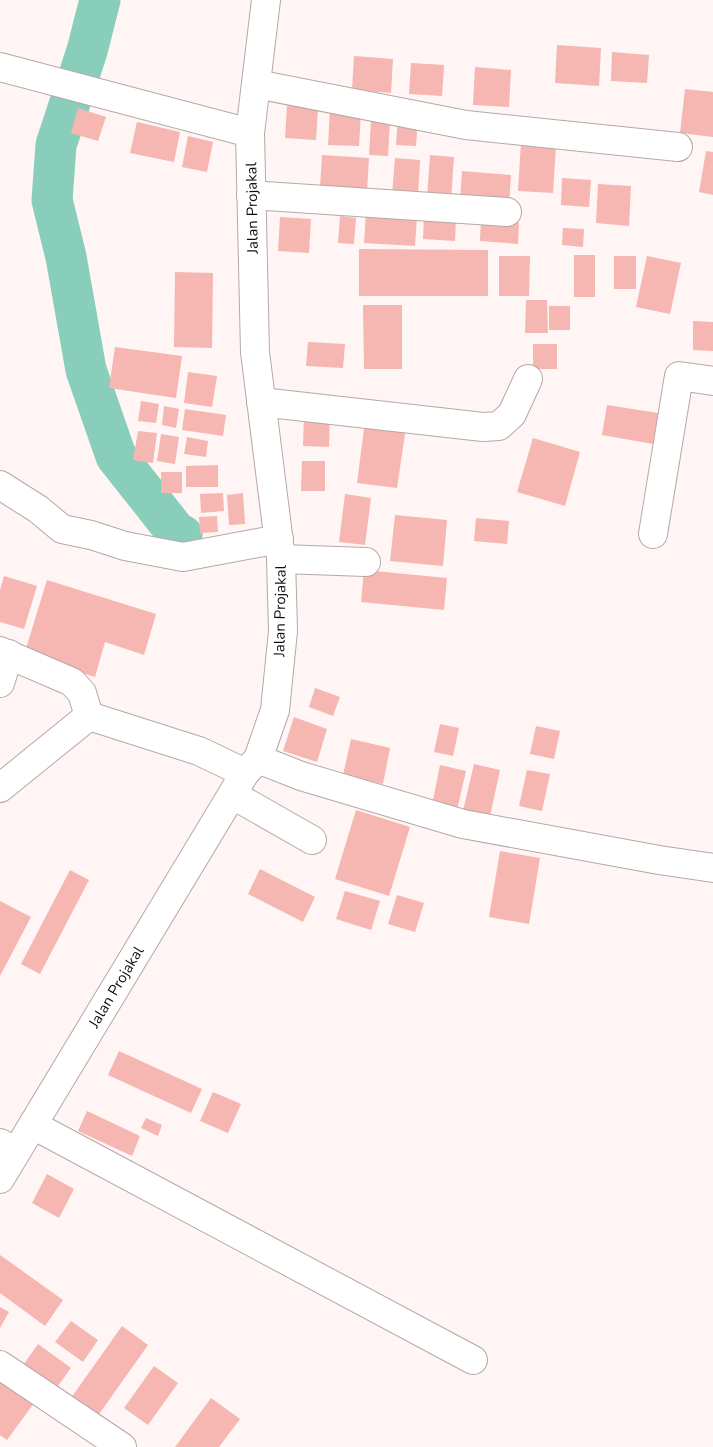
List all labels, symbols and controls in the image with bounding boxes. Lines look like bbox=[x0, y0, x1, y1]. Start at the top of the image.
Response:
street label: Jalan Projakal bbox=[241, 161, 263, 255]
street label: Jalan Projakal bbox=[269, 564, 291, 658]
street label: Jalan Projakal bbox=[83, 942, 149, 1032]

